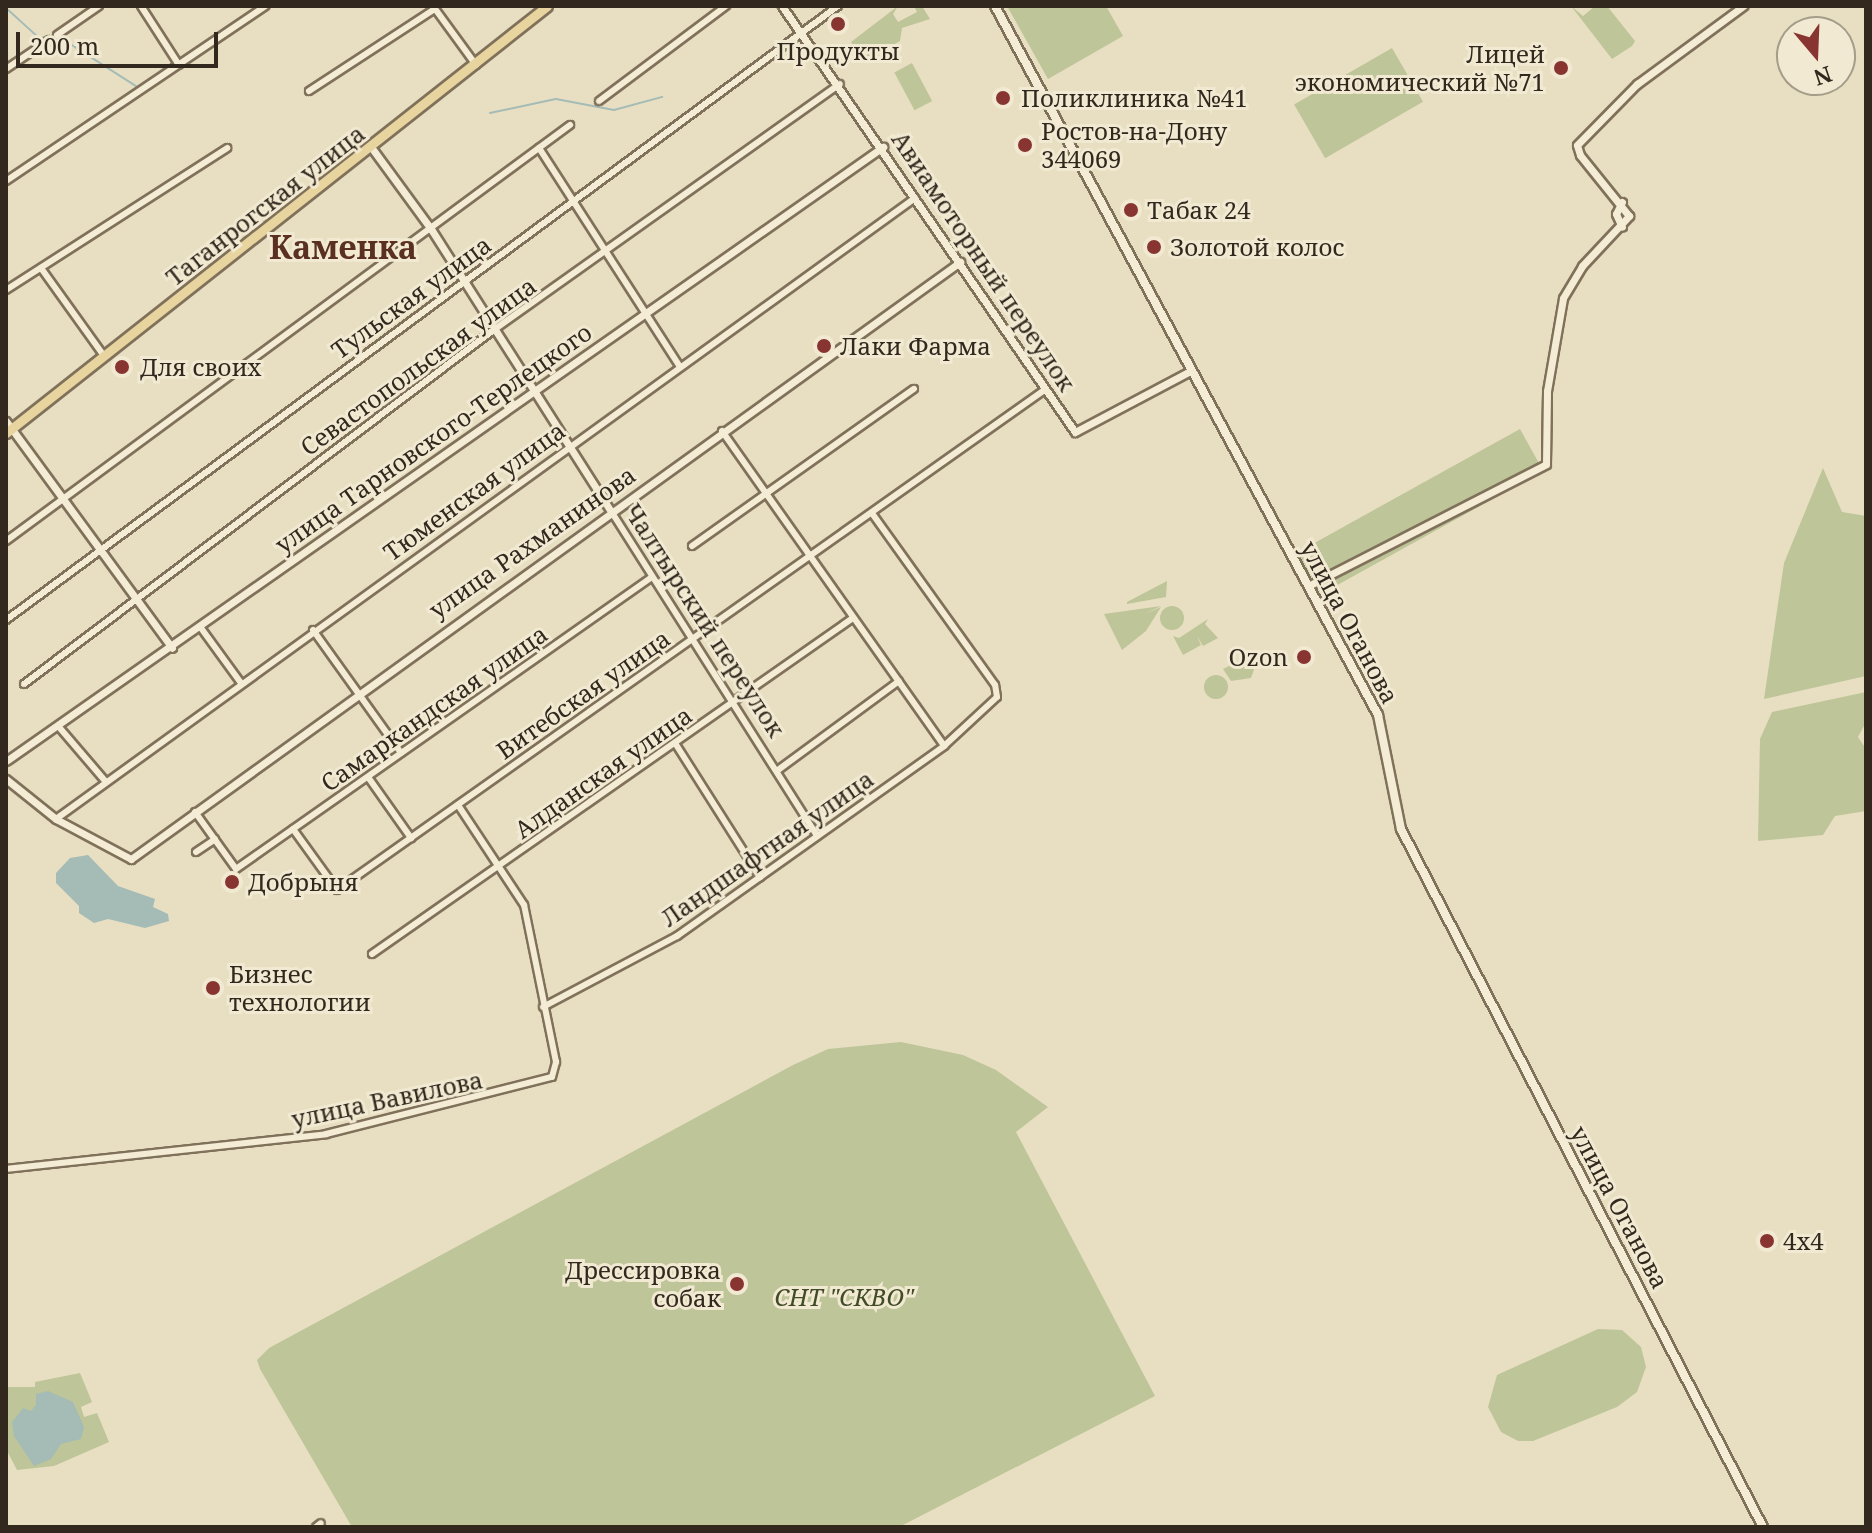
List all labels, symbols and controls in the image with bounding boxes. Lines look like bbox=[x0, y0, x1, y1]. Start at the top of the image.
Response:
marker: Продукты bbox=[829, 15, 847, 33]
scale bar bbox=[20, 16, 222, 66]
north arrow bbox=[1776, 16, 1856, 96]
text: 200 m bbox=[30, 29, 99, 62]
place label: Продукты bbox=[776, 37, 900, 65]
place label: Лицей экономический №71 bbox=[1295, 40, 1545, 96]
marker: Лицей экономический №71 bbox=[1552, 59, 1570, 77]
text: N bbox=[1810, 60, 1836, 94]
place label: Поликлиника №41 bbox=[1021, 84, 1248, 112]
marker: Поликлиника №41 bbox=[992, 87, 1014, 109]
place label: Ростов-на-Дону 344069 bbox=[1041, 117, 1227, 173]
street label: Таганрогская улица bbox=[160, 119, 370, 291]
street label: Авиамоторный переулок bbox=[886, 126, 1082, 396]
marker: Ростов-на-Дону 344069 bbox=[1016, 136, 1034, 154]
place label: Табак 24 bbox=[1147, 196, 1251, 224]
marker: Табак 24 bbox=[1122, 201, 1140, 219]
district label: Каменка bbox=[269, 228, 417, 266]
street label: Тульская улица bbox=[326, 230, 496, 364]
place label: Золотой колос bbox=[1170, 233, 1344, 261]
marker: Золотой колос bbox=[1145, 238, 1163, 256]
street label: Севастопольская улица bbox=[295, 271, 541, 461]
street label: улица Тарновского-Терлецкого bbox=[269, 317, 597, 559]
place label: Лаки Фарма bbox=[840, 332, 991, 360]
marker: Лаки Фарма bbox=[815, 337, 833, 355]
place label: Для своих bbox=[140, 353, 261, 381]
marker: Для своих bbox=[111, 356, 133, 378]
street label: Тюменская улица bbox=[378, 416, 570, 566]
street label: улица Рахманинова bbox=[423, 460, 641, 624]
street label: Чалтырский переулок bbox=[619, 498, 791, 742]
street label: улица Оганова bbox=[1295, 536, 1405, 708]
street label: Самаркандская улица bbox=[315, 619, 553, 797]
street label: Витебская улица bbox=[491, 623, 675, 765]
place label: Ozon bbox=[1229, 643, 1288, 671]
marker: Ozon bbox=[1295, 648, 1313, 666]
street label: Алданская улица bbox=[509, 700, 697, 844]
street label: Ландшафтная улица bbox=[655, 764, 879, 932]
place label: Добрыня bbox=[248, 868, 358, 896]
marker: Добрыня bbox=[223, 873, 241, 891]
place label: Бизнес технологии bbox=[229, 960, 371, 1016]
marker: Бизнес технологии bbox=[204, 979, 222, 997]
street label: улица Вавилова bbox=[289, 1065, 485, 1133]
street label: улица Оганова bbox=[1565, 1121, 1675, 1293]
place label: 4х4 bbox=[1783, 1227, 1824, 1255]
marker: 4х4 bbox=[1758, 1232, 1776, 1250]
place label: Дрессировка собак bbox=[565, 1256, 721, 1312]
marker: Дрессировка собак bbox=[728, 1275, 746, 1293]
park label: СНТ "СКВО" bbox=[774, 1283, 914, 1311]

